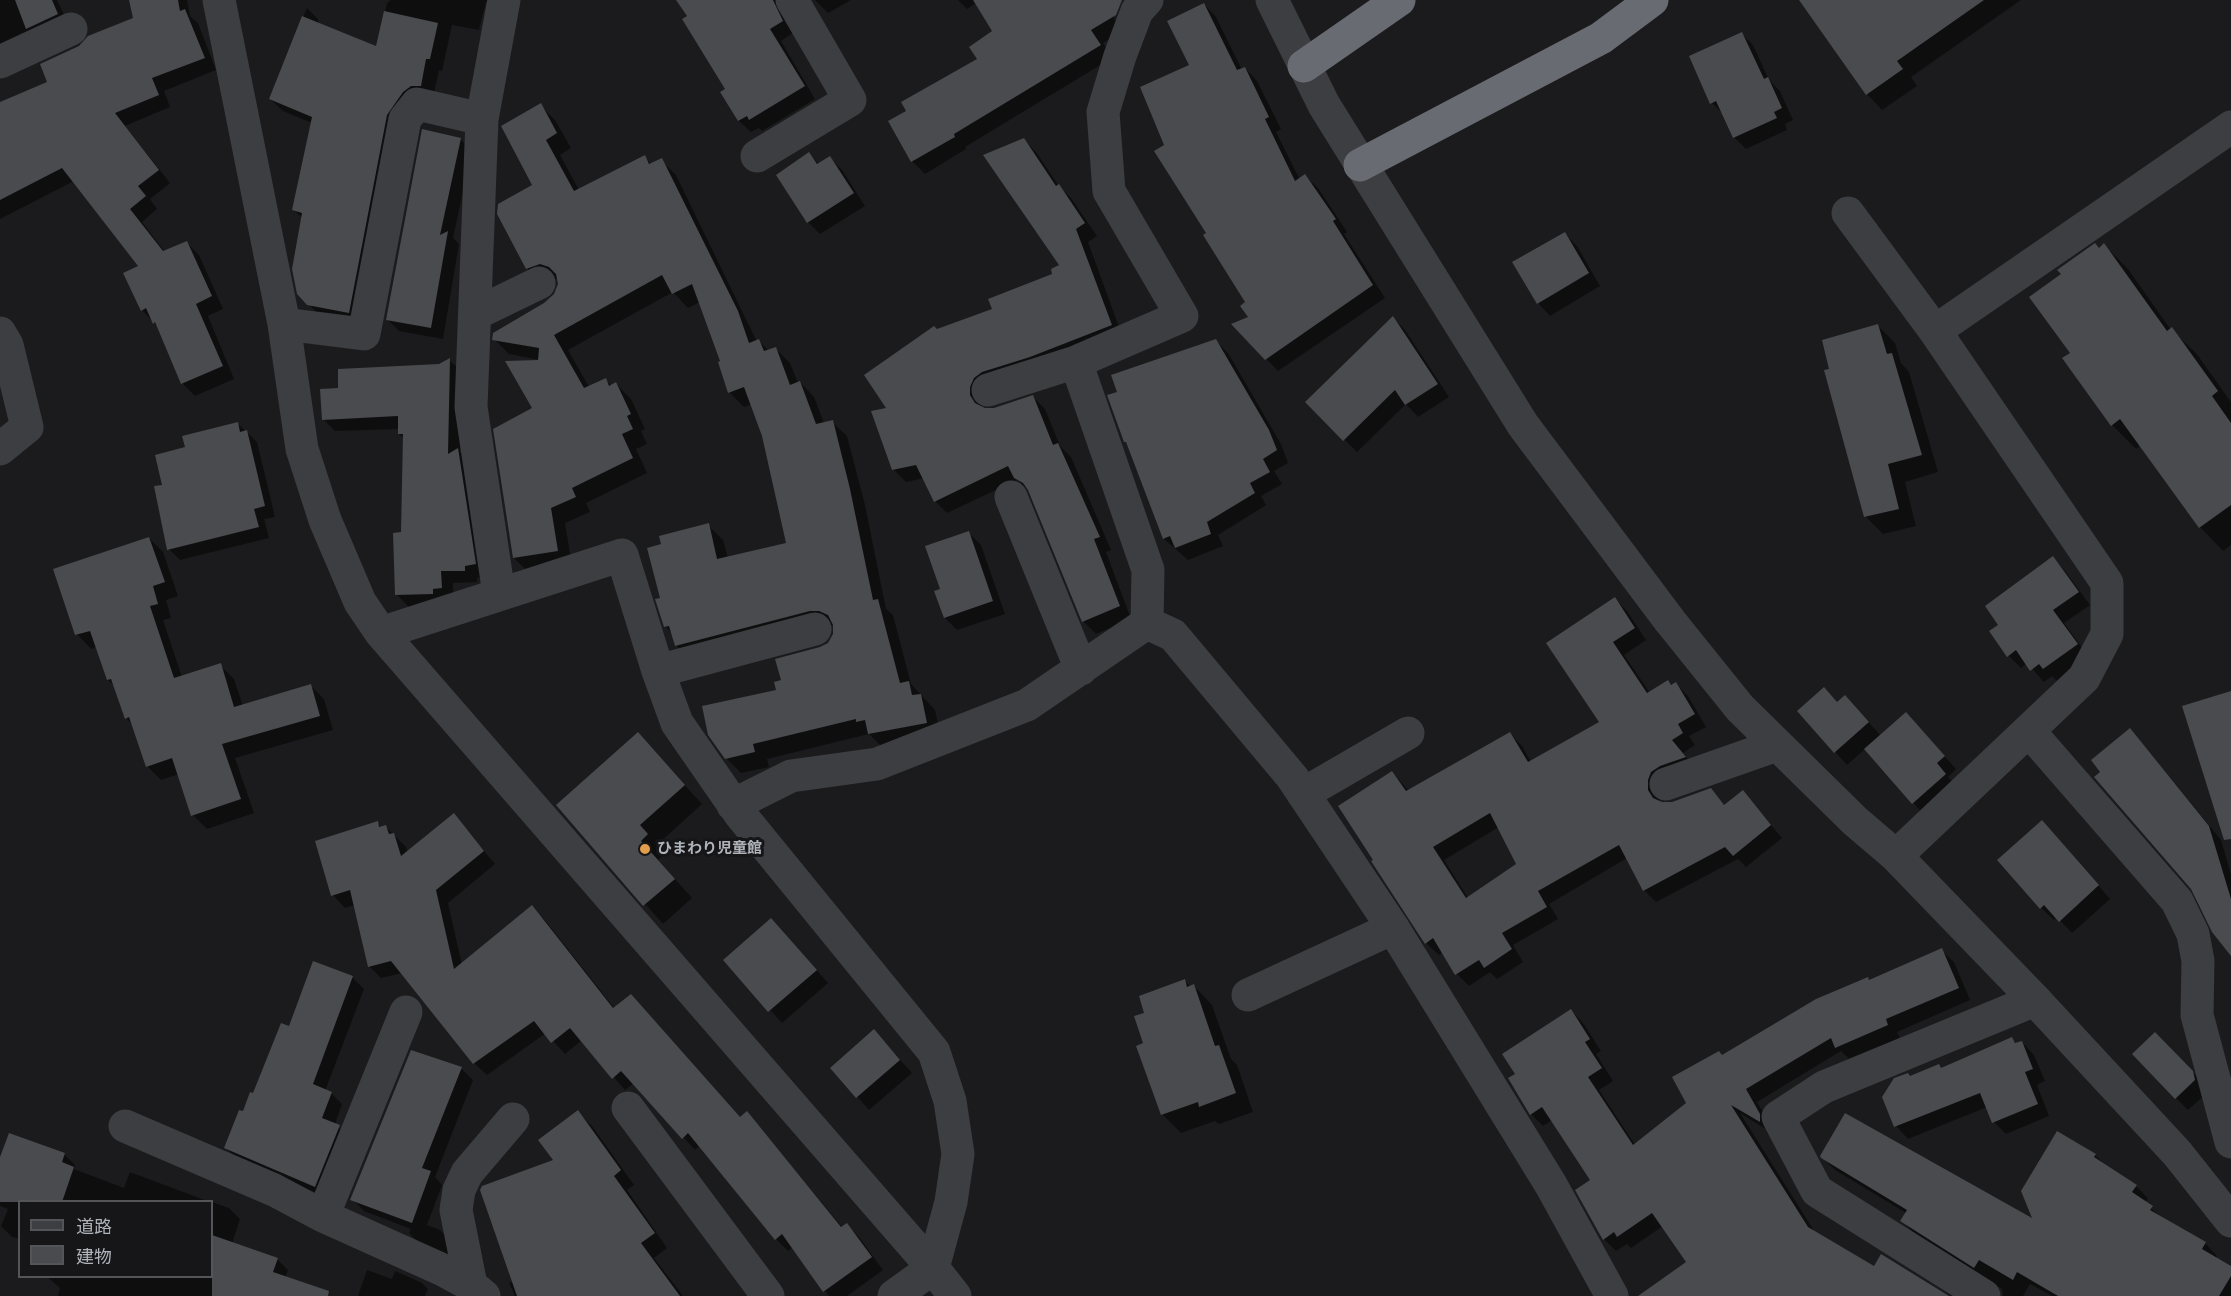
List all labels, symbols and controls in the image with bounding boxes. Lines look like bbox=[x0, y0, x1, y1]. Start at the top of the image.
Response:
place label: ひまわり児童館 bbox=[657, 840, 762, 858]
marker: ひまわり児童館 bbox=[638, 842, 652, 856]
legend bbox=[18, 1200, 213, 1278]
text: 道路 bbox=[76, 1216, 112, 1238]
text: 建物 bbox=[76, 1246, 112, 1268]

